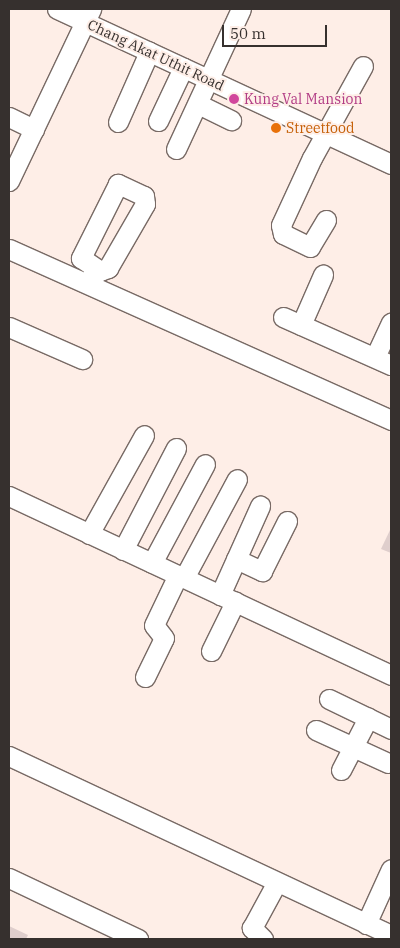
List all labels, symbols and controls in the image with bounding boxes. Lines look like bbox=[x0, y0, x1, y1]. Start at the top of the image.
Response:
scale bar bbox=[225, 15, 330, 47]
street label: Chang Akat Uthit Road bbox=[85, 16, 227, 94]
text: 50 m bbox=[230, 24, 266, 43]
place label: Kung Val Mansion bbox=[244, 91, 362, 107]
marker: Kung Val Mansion bbox=[228, 93, 240, 105]
place label: Streetfood bbox=[286, 120, 355, 136]
marker: Streetfood bbox=[270, 122, 282, 134]

